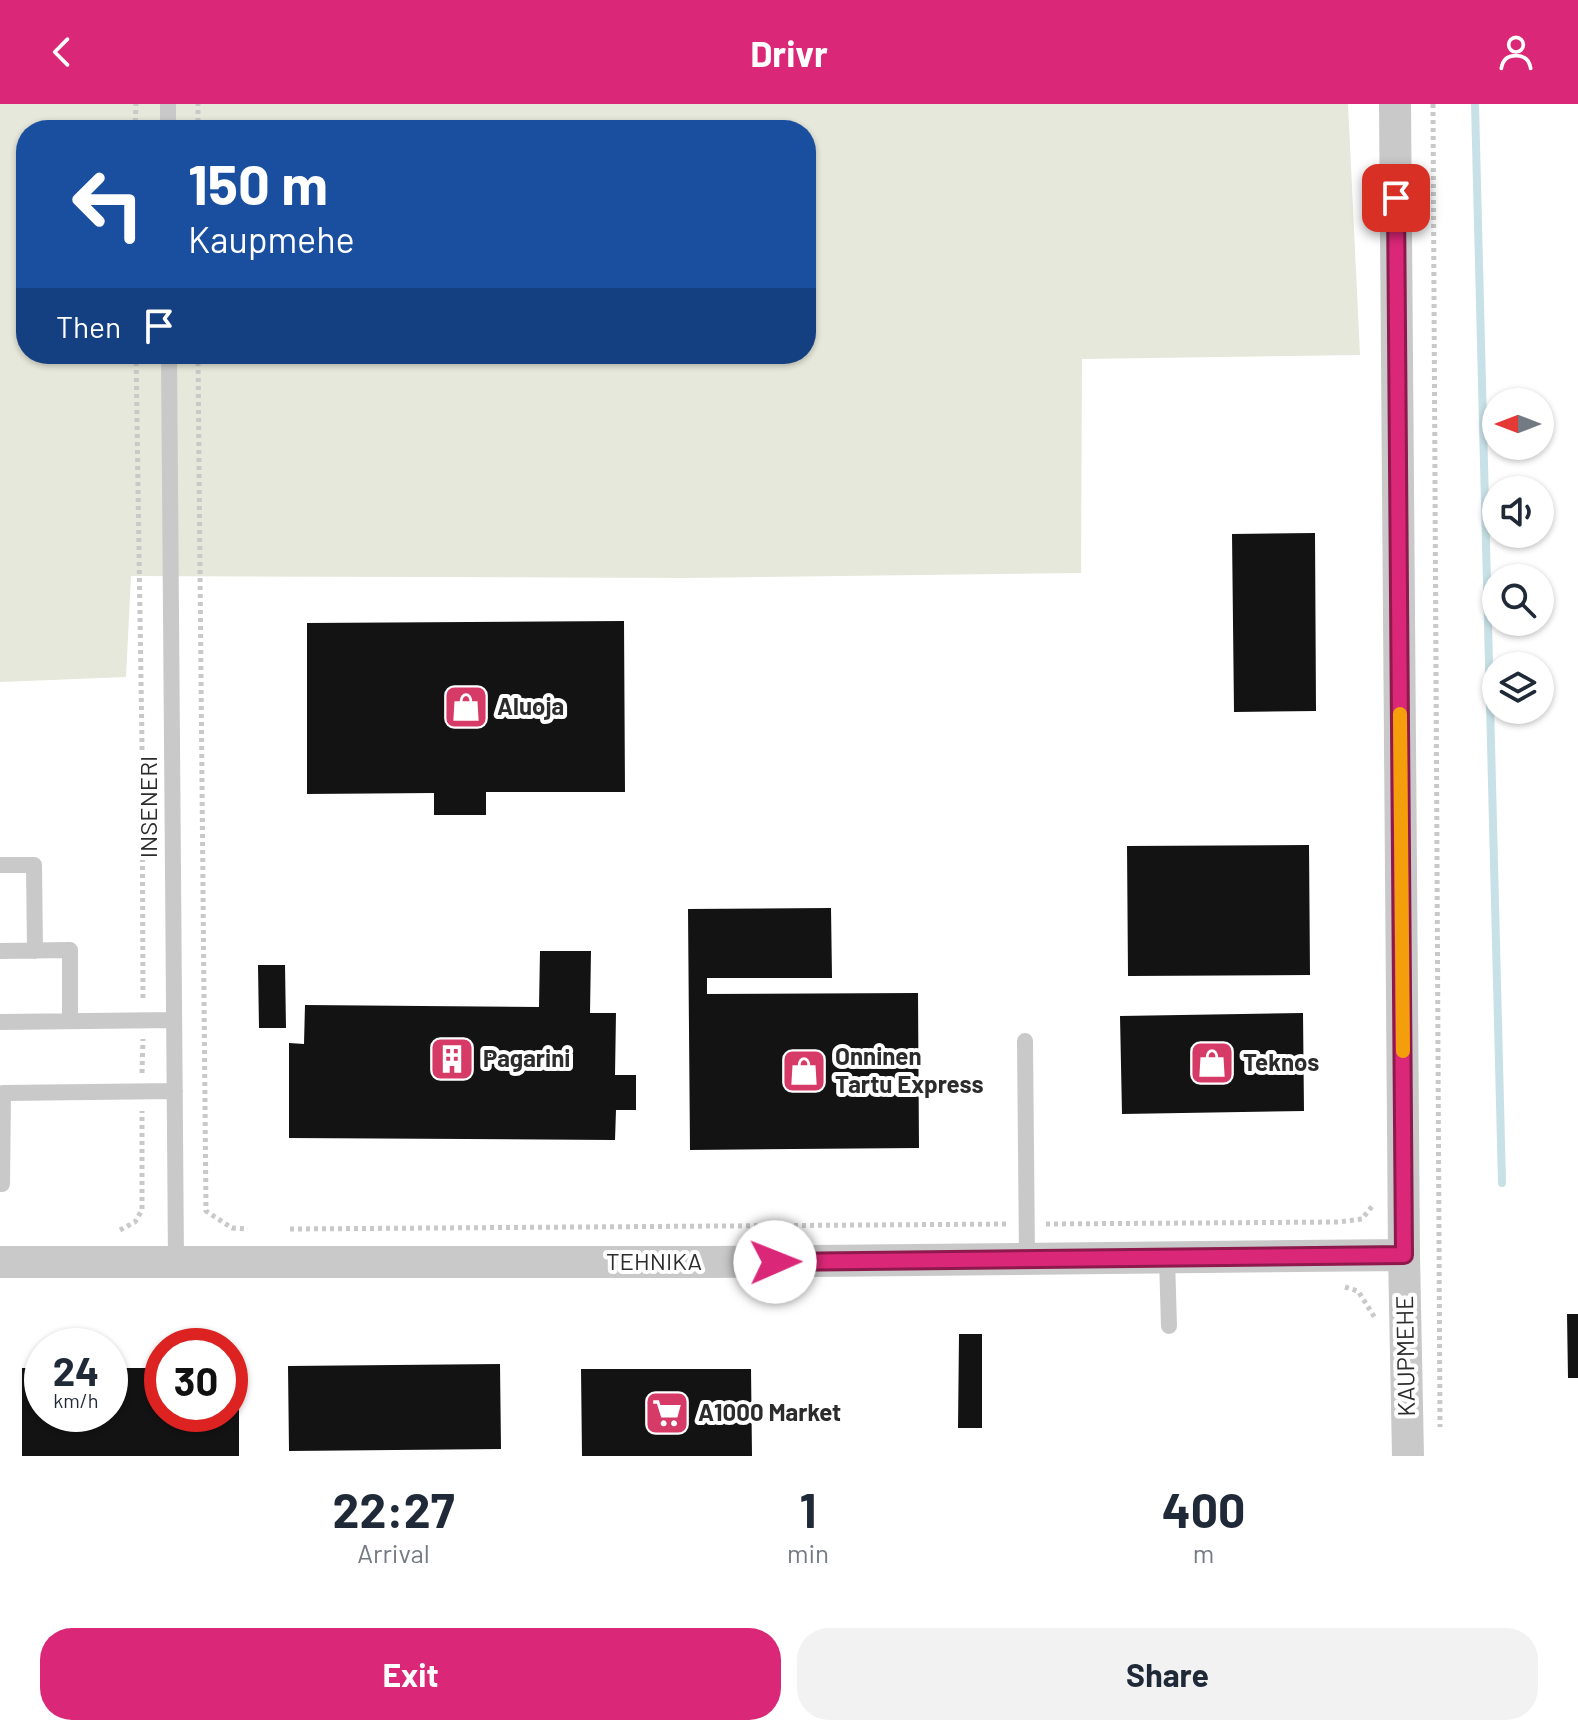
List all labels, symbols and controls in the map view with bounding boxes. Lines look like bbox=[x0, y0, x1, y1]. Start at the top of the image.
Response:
icon: back bbox=[40, 30, 84, 74]
icon: person bbox=[1494, 30, 1538, 74]
text: Drivr bbox=[750, 31, 828, 74]
text: 150 m bbox=[188, 149, 328, 216]
icon: left bbox=[56, 152, 160, 256]
pin bbox=[1362, 164, 1430, 232]
icon: arrive bbox=[1374, 176, 1418, 220]
text: Kaupmehe bbox=[188, 217, 355, 260]
icon: arrive bbox=[137, 304, 181, 348]
text: Then bbox=[56, 308, 121, 344]
north arrow bbox=[1482, 388, 1554, 460]
map controls bbox=[1482, 388, 1554, 724]
button: sound bbox=[1482, 476, 1554, 548]
button: search bbox=[1482, 564, 1554, 636]
button: layers bbox=[1482, 652, 1554, 724]
shop icon: Aluoja bbox=[442, 683, 490, 731]
place label: Aluoja bbox=[497, 691, 564, 720]
street label: INSENERI bbox=[133, 756, 162, 858]
building icon: Pagarini bbox=[428, 1035, 476, 1083]
shop icon: Teknos bbox=[1188, 1039, 1236, 1087]
place label: Onninen Tartu Express bbox=[835, 1041, 984, 1098]
place label: Pagarini bbox=[483, 1043, 570, 1072]
shop icon: Onninen Tartu Express bbox=[780, 1047, 828, 1095]
place label: Teknos bbox=[1243, 1047, 1319, 1076]
position arrow bbox=[733, 1220, 817, 1304]
street label: TEHNIKA bbox=[606, 1246, 702, 1275]
street label: KAUPMEHE bbox=[1389, 1295, 1420, 1417]
speed limit sign: 30 bbox=[144, 1328, 248, 1432]
text: 24 bbox=[53, 1346, 99, 1394]
text: km/h bbox=[53, 1388, 99, 1412]
supermarket icon: A1000 Market bbox=[643, 1389, 691, 1437]
place label: A1000 Market bbox=[698, 1397, 841, 1426]
text: 22:27 bbox=[333, 1480, 454, 1538]
text: 1 bbox=[800, 1480, 817, 1538]
text: 400 bbox=[1162, 1480, 1245, 1538]
text: Arrival bbox=[357, 1537, 430, 1568]
text: min bbox=[787, 1537, 829, 1568]
text: m bbox=[1193, 1537, 1214, 1568]
button: Exit bbox=[40, 1628, 781, 1720]
button: Share bbox=[797, 1628, 1538, 1720]

